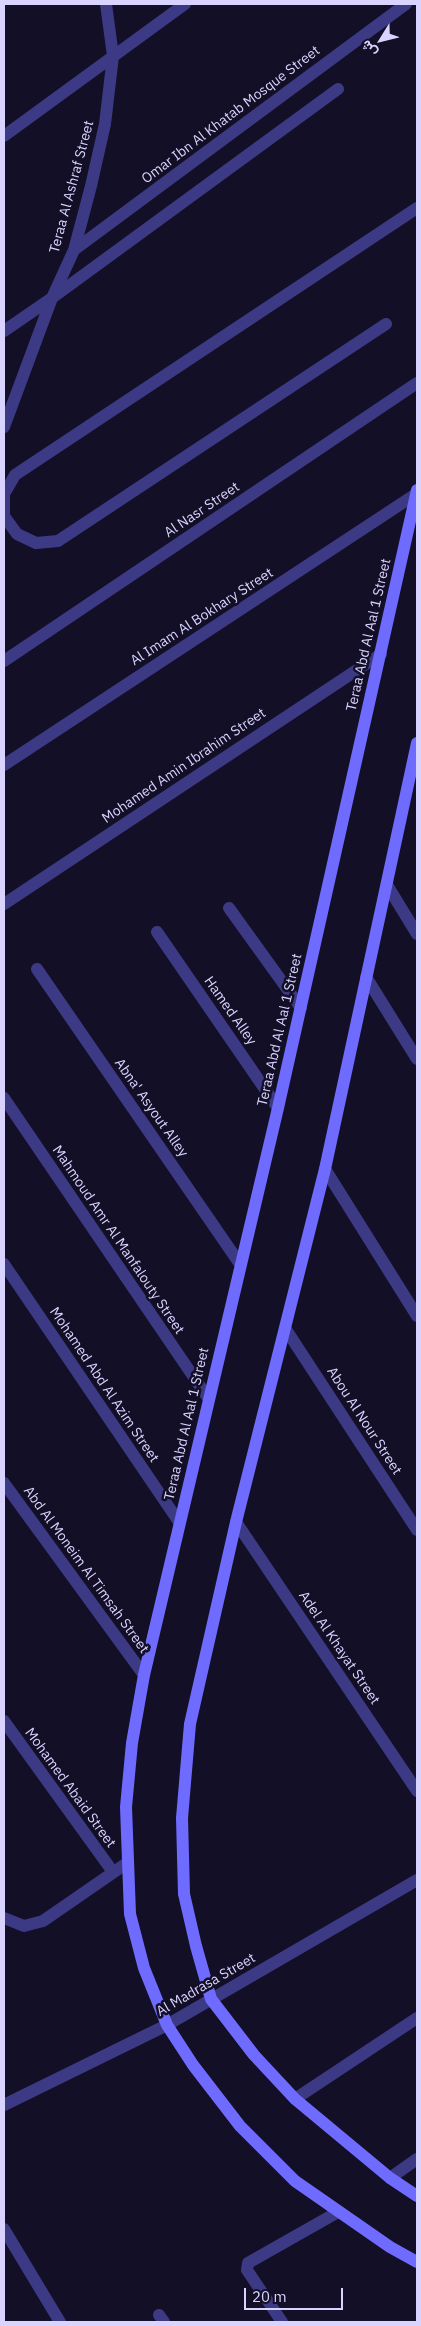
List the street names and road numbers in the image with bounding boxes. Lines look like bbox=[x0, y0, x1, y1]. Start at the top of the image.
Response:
street label: Omar Ibn Al Khatab Mosque Street bbox=[139, 42, 323, 188]
street label: Teraa Al Ashraf Street bbox=[46, 119, 98, 255]
street label: Al Nasr Street bbox=[161, 479, 243, 541]
street label: Teraa Abd Al Aal 1 Street bbox=[343, 557, 395, 713]
street label: Al Imam Al Bokhary Street bbox=[127, 565, 277, 669]
street label: Mohamed Amin Ibrahim Street bbox=[99, 705, 269, 827]
street label: Teraa Abd Al Aal 1 Street bbox=[254, 952, 306, 1108]
street label: Hamed Alley bbox=[200, 973, 260, 1049]
street label: Abna' Asyout Alley bbox=[111, 1055, 191, 1161]
street label: Mahmoud Amr Al Manfalouty Street bbox=[48, 1142, 188, 1338]
street label: Mohamed Abd Al Azim Street bbox=[46, 1304, 162, 1466]
street label: Teraa Abd Al Aal 1 Street bbox=[161, 1346, 213, 1502]
street label: Abou Al Nour Street bbox=[323, 1364, 405, 1478]
street label: Abd Al Moneim Al Timsah Street bbox=[20, 1483, 152, 1657]
street label: Adel Al Khayat Street bbox=[295, 1588, 383, 1708]
street label: Mohamed Abaid Street bbox=[21, 1725, 119, 1851]
street label: Al Madrasa Street bbox=[153, 1950, 259, 2020]

